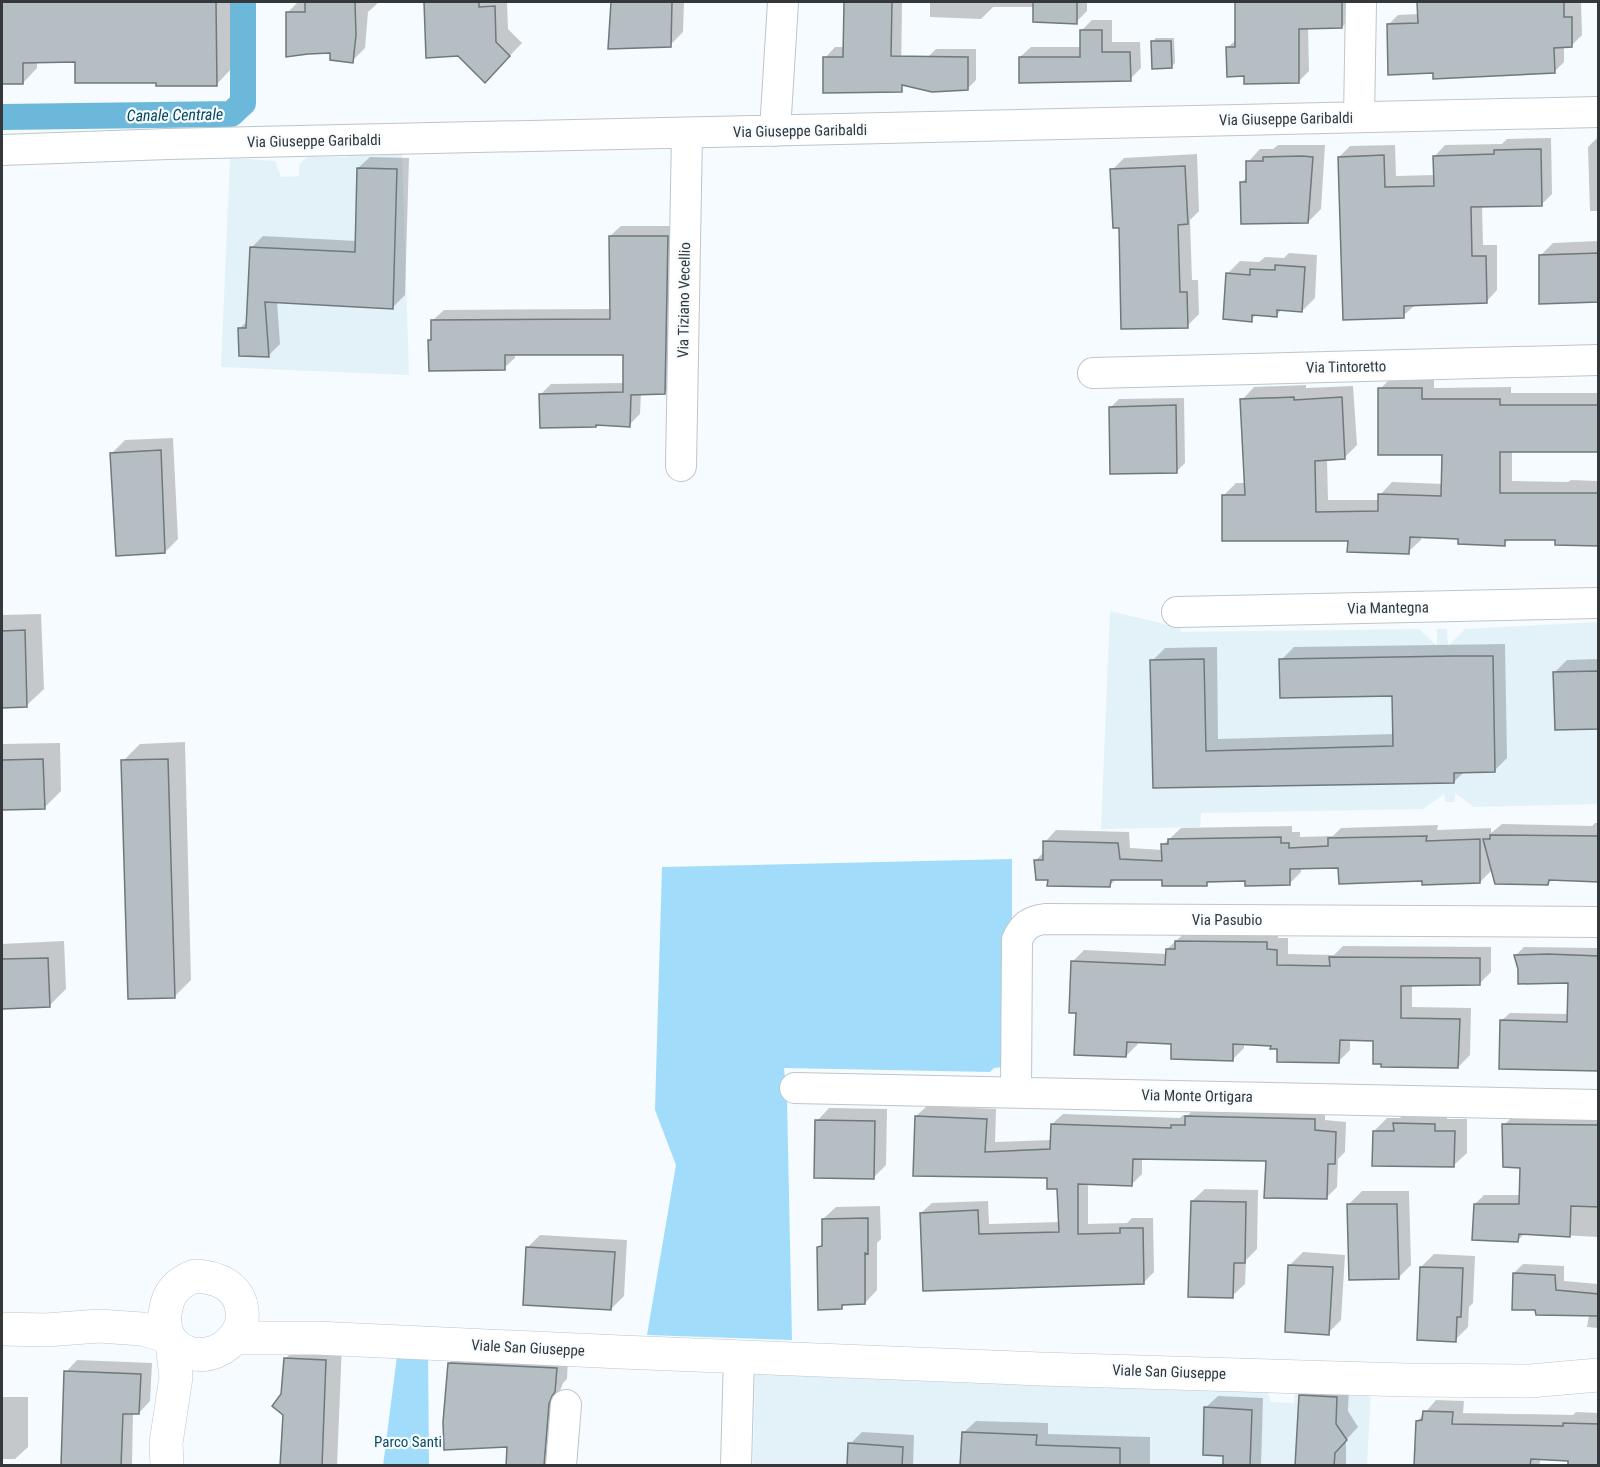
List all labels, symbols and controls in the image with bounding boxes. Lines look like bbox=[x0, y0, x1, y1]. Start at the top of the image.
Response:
water label: Canale Centrale bbox=[127, 105, 223, 125]
street label: Via Giuseppe Garibaldi bbox=[1219, 109, 1353, 129]
street label: Via Giuseppe Garibaldi bbox=[733, 121, 867, 141]
street label: Via Giuseppe Garibaldi bbox=[247, 131, 381, 151]
street label: Via Tiziano Vecellio bbox=[674, 242, 694, 358]
street label: Via Tintoretto bbox=[1306, 357, 1386, 377]
street label: Via Mantegna bbox=[1347, 598, 1429, 618]
street label: Via Pasubio bbox=[1192, 911, 1262, 929]
street label: Via Monte Ortigara bbox=[1141, 1086, 1253, 1106]
street label: Viale San Giuseppe bbox=[471, 1336, 585, 1360]
street label: Viale San Giuseppe bbox=[1112, 1361, 1226, 1383]
park label: Parco Santi bbox=[374, 1433, 442, 1451]

